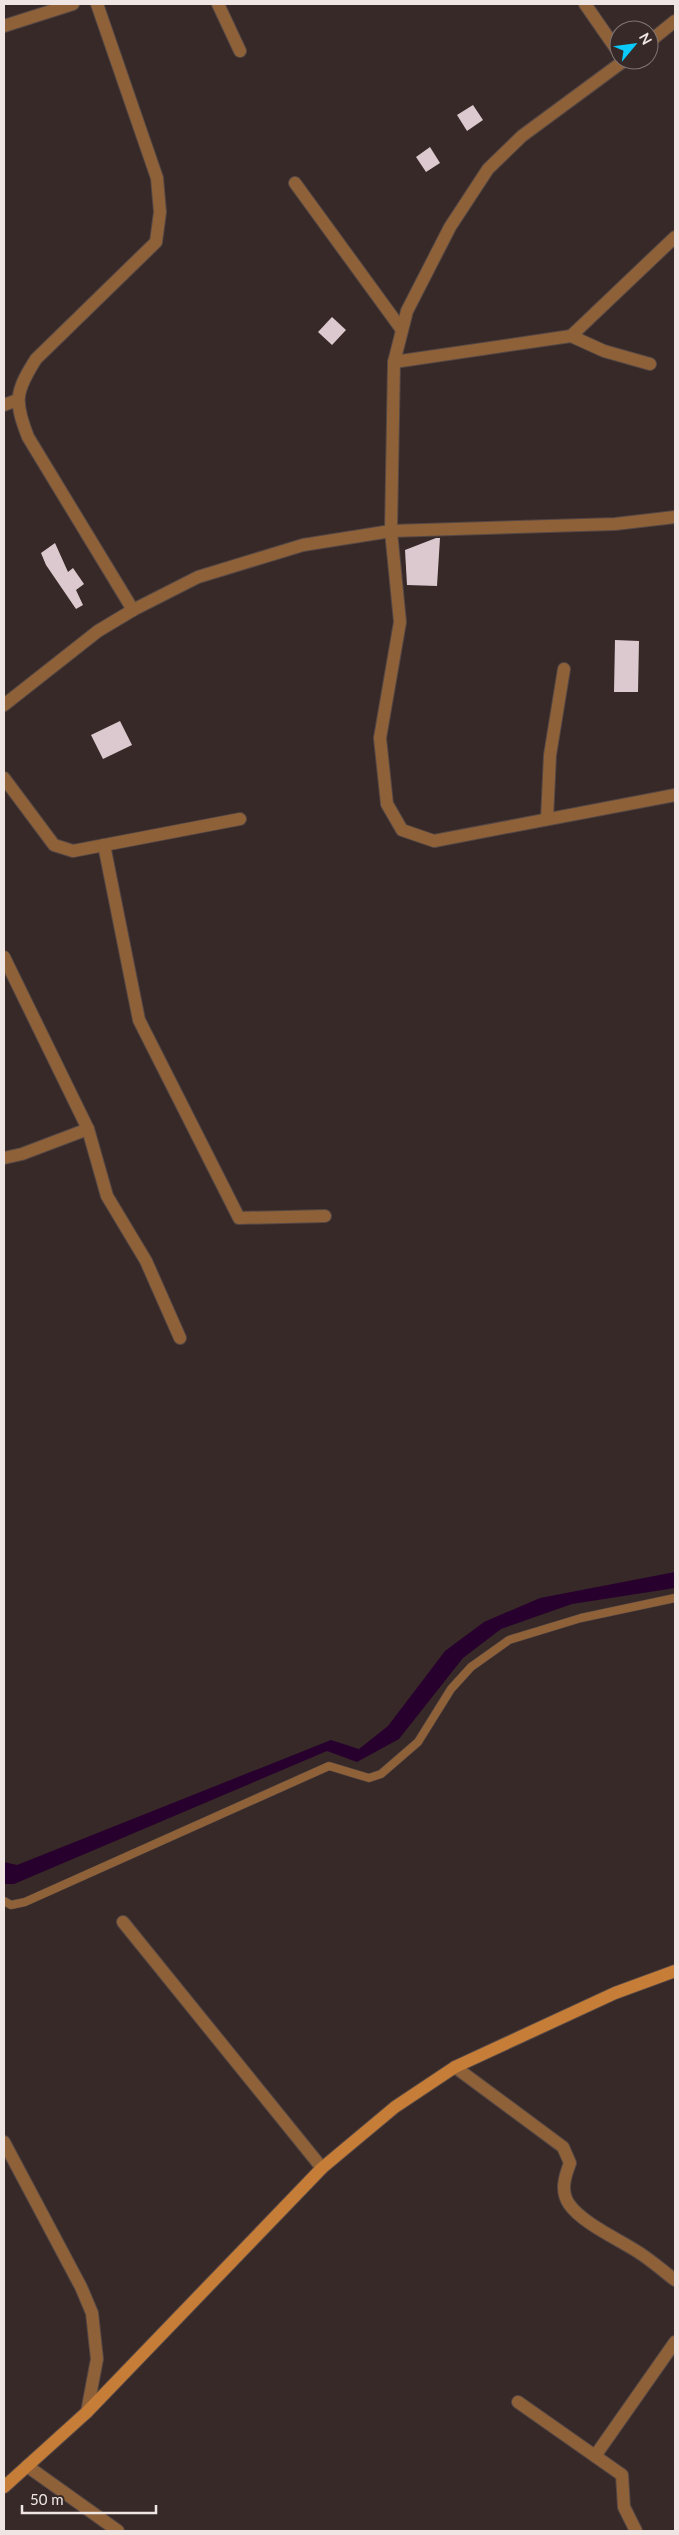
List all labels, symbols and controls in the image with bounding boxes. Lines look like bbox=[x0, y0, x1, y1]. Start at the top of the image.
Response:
north arrow bbox=[609, 20, 659, 70]
text: N bbox=[636, 30, 656, 47]
scale bar bbox=[22, 2482, 156, 2514]
text: 50 m bbox=[30, 2490, 64, 2508]

